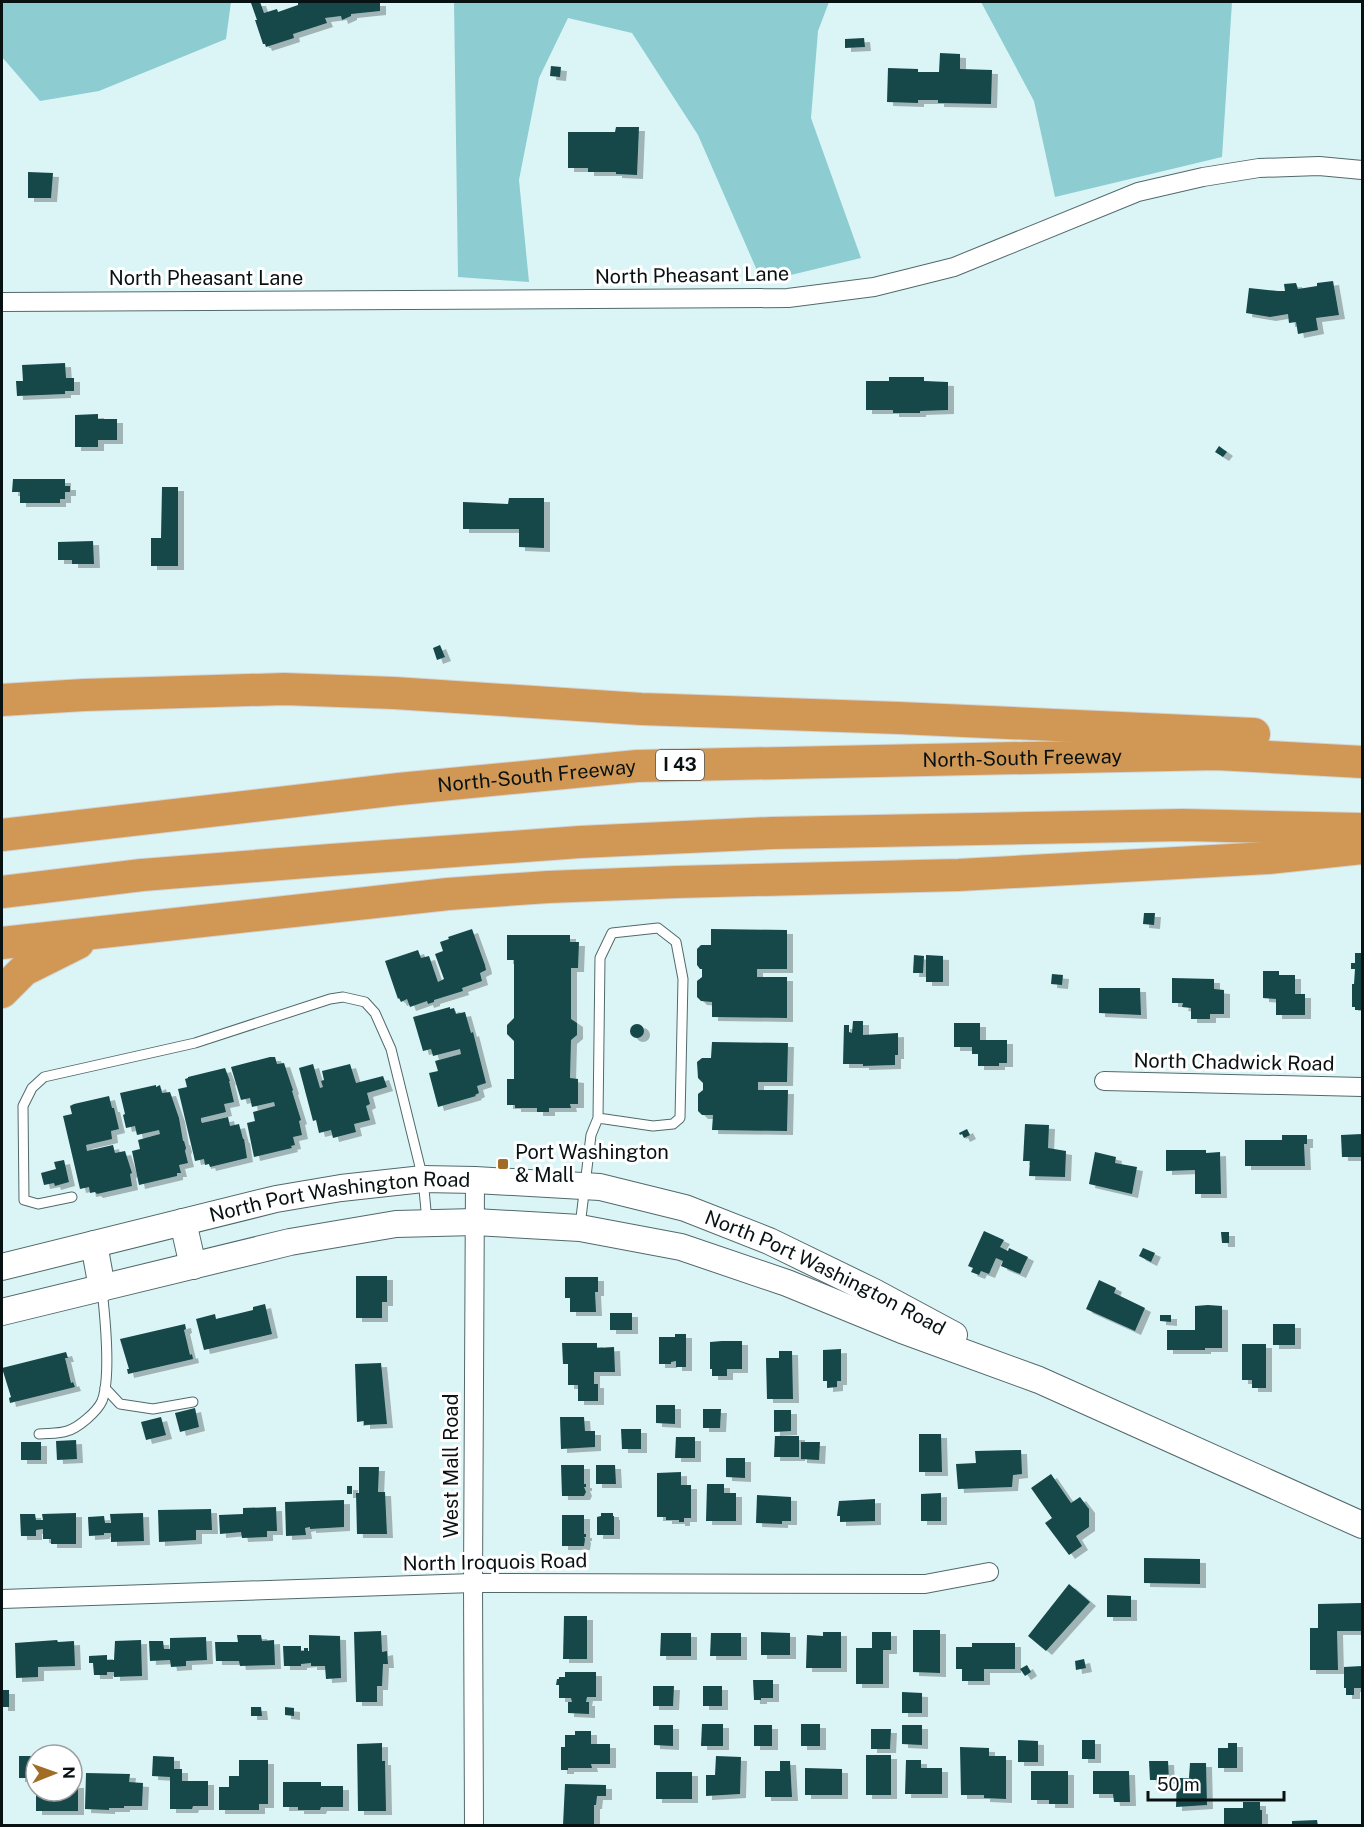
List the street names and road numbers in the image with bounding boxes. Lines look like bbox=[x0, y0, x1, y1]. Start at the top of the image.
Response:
street label: North Pheasant Lane bbox=[595, 261, 789, 289]
street label: North Pheasant Lane bbox=[109, 266, 303, 290]
street label: North-South Freeway bbox=[922, 744, 1123, 772]
road number: I 43 bbox=[656, 750, 704, 780]
street label: North-South Freeway bbox=[436, 754, 638, 797]
street label: North Chadwick Road bbox=[1133, 1048, 1335, 1076]
street label: North Port Washington Road bbox=[207, 1167, 471, 1227]
street label: North Port Washington Road bbox=[701, 1205, 950, 1340]
street label: West Mall Road bbox=[439, 1394, 463, 1538]
street label: North Iroquois Road bbox=[402, 1548, 588, 1576]

